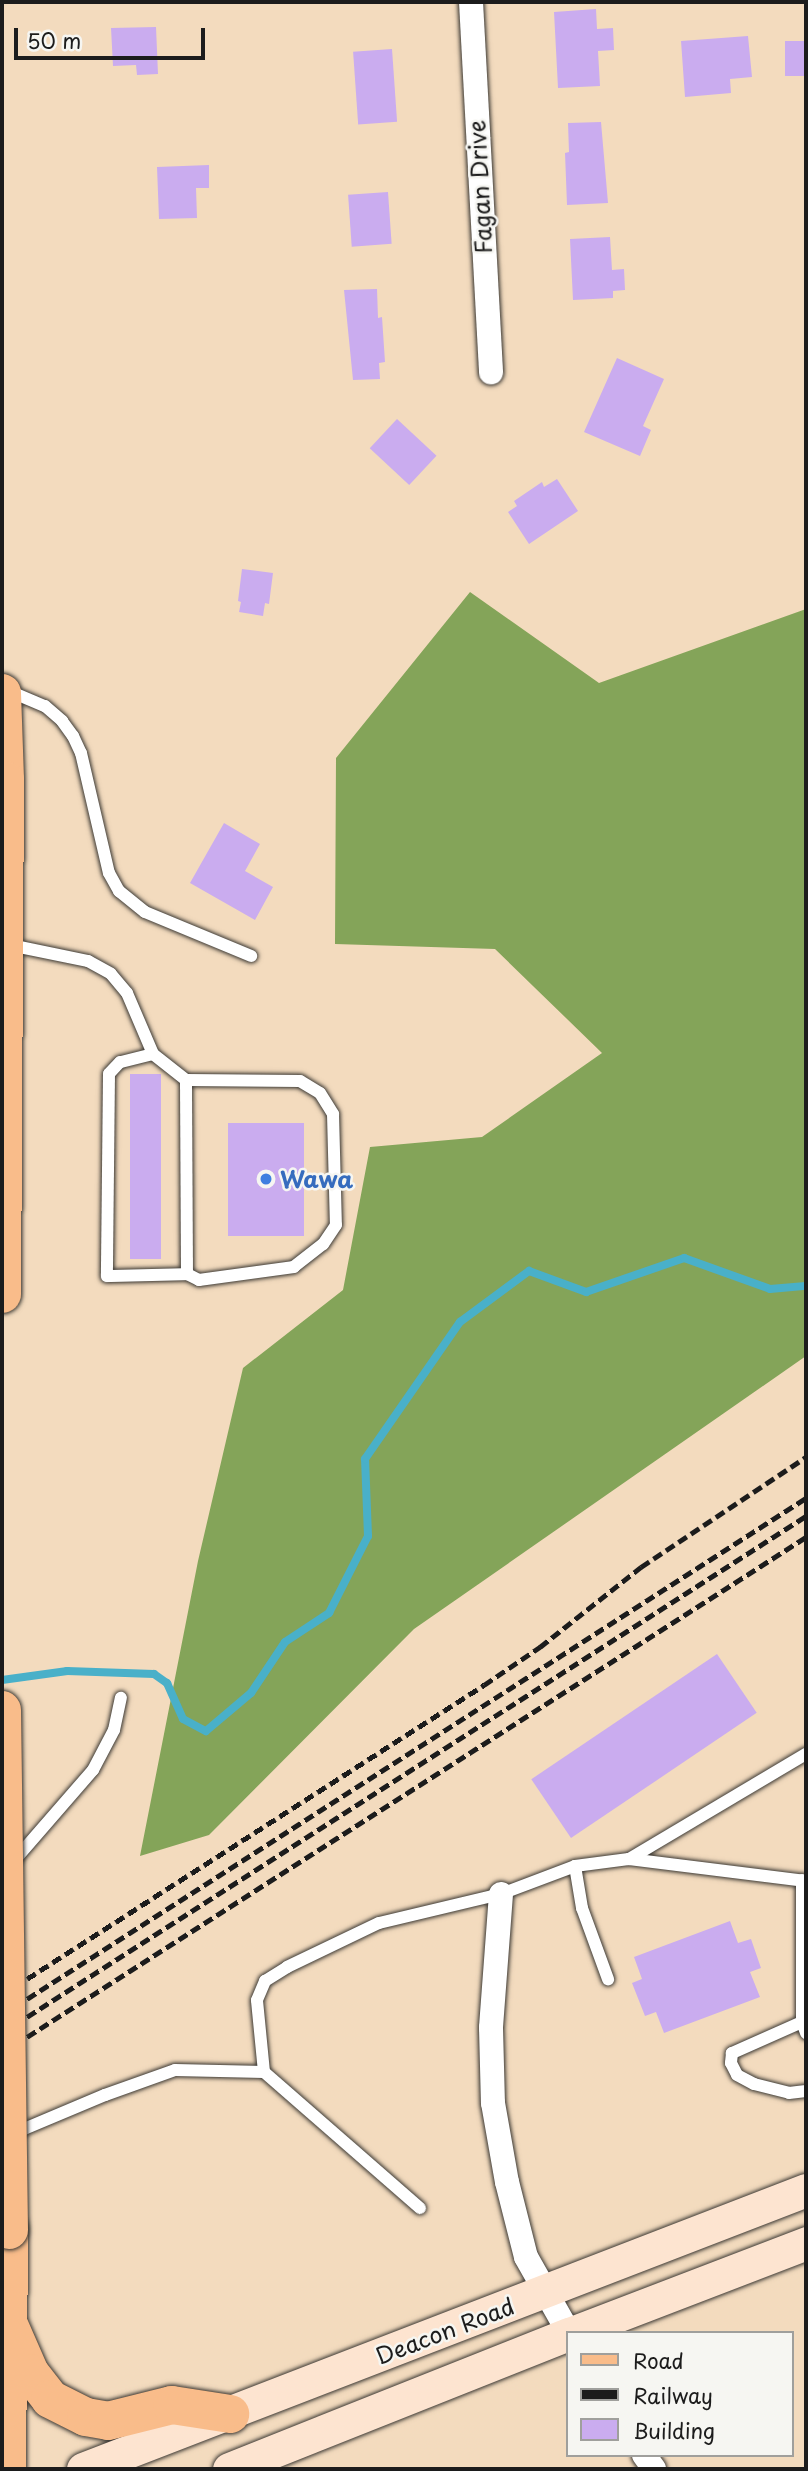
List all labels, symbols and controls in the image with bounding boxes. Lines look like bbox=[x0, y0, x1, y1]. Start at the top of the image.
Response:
scale bar bbox=[18, 14, 208, 58]
text: 50 m bbox=[27, 24, 81, 56]
street label: Fagan Drive bbox=[463, 119, 497, 255]
place label: Wawa bbox=[280, 1165, 353, 1193]
marker: Wawa bbox=[258, 1171, 274, 1187]
street label: Deacon Road bbox=[372, 2292, 518, 2370]
legend bbox=[566, 2331, 794, 2457]
text: Road bbox=[633, 2344, 684, 2376]
text: Railway bbox=[633, 2379, 713, 2411]
text: Building bbox=[633, 2414, 715, 2446]

